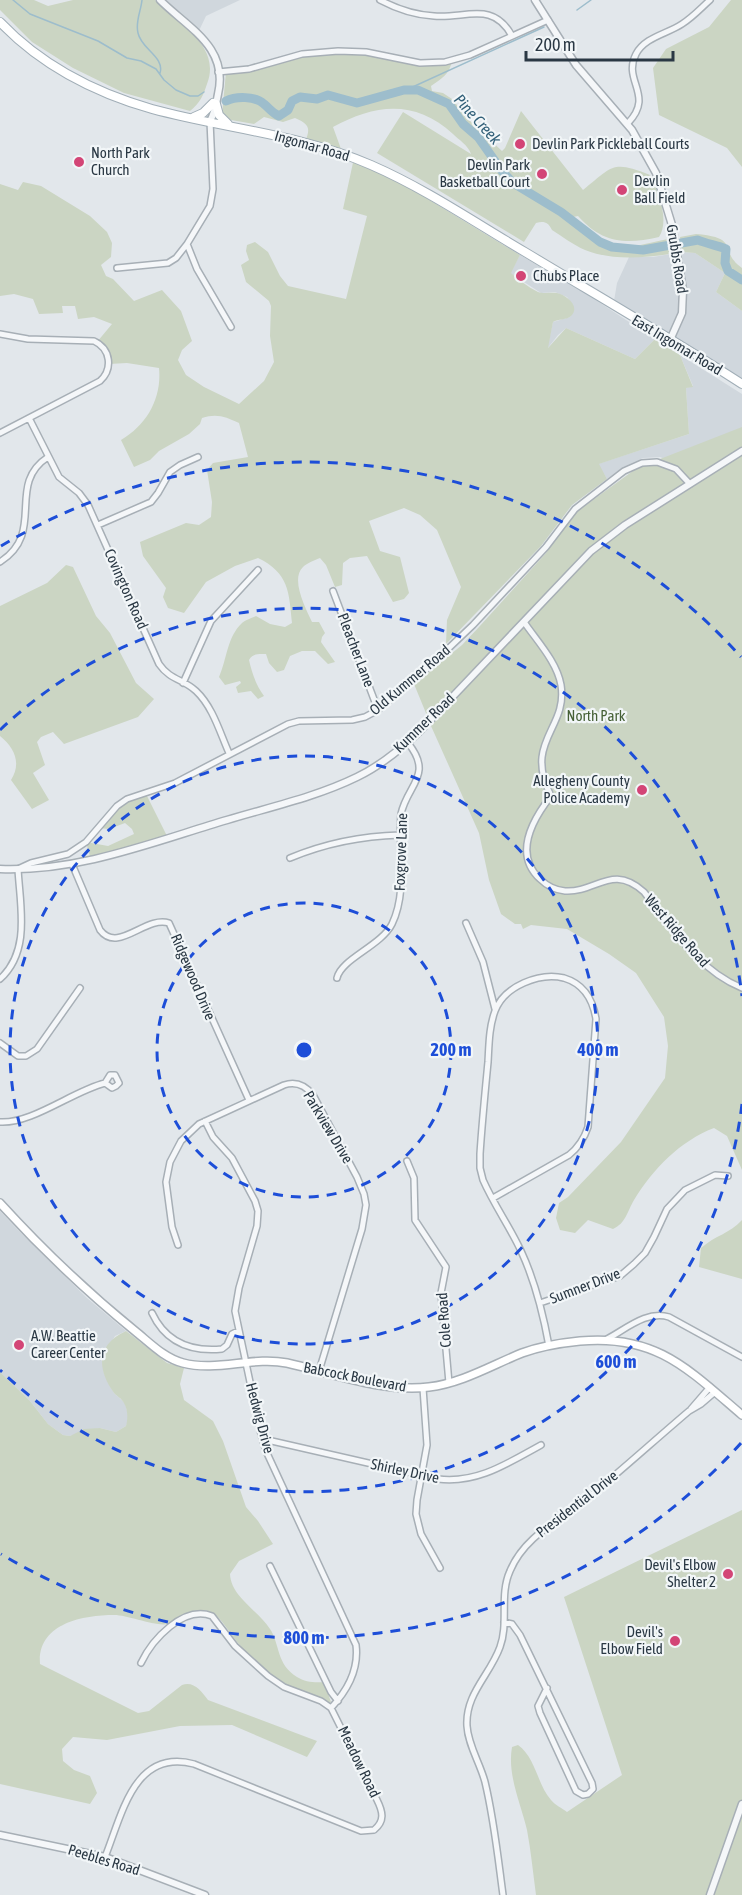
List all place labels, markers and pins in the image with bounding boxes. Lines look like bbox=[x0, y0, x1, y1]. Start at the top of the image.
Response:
place label: Devlin Park Pickleball Courts bbox=[532, 135, 689, 152]
marker: Devlin Park Pickleball Courts bbox=[513, 137, 527, 151]
place label: North Park Church bbox=[91, 144, 150, 178]
marker: North Park Church bbox=[72, 155, 86, 169]
place label: Devlin Park Basketball Court bbox=[439, 156, 530, 190]
marker: Devlin Park Basketball Court bbox=[535, 167, 549, 181]
place label: Devlin Ball Field bbox=[634, 172, 685, 206]
marker: Devlin Ball Field bbox=[615, 183, 629, 197]
place label: Chubs Place bbox=[533, 267, 600, 284]
marker: Chubs Place bbox=[514, 269, 528, 283]
place label: Allegheny County Police Academy bbox=[533, 772, 630, 806]
marker: Allegheny County Police Academy bbox=[635, 783, 649, 797]
centre of rings bbox=[294, 1040, 314, 1060]
place label: A.W. Beattie Career Center bbox=[31, 1327, 106, 1361]
marker: A.W. Beattie Career Center bbox=[12, 1338, 26, 1352]
place label: Devil's Elbow Shelter 2 bbox=[644, 1556, 716, 1590]
marker: Devil's Elbow Shelter 2 bbox=[721, 1567, 735, 1581]
place label: Devil's Elbow Field bbox=[600, 1623, 663, 1657]
marker: Devil's Elbow Field bbox=[668, 1634, 682, 1648]

